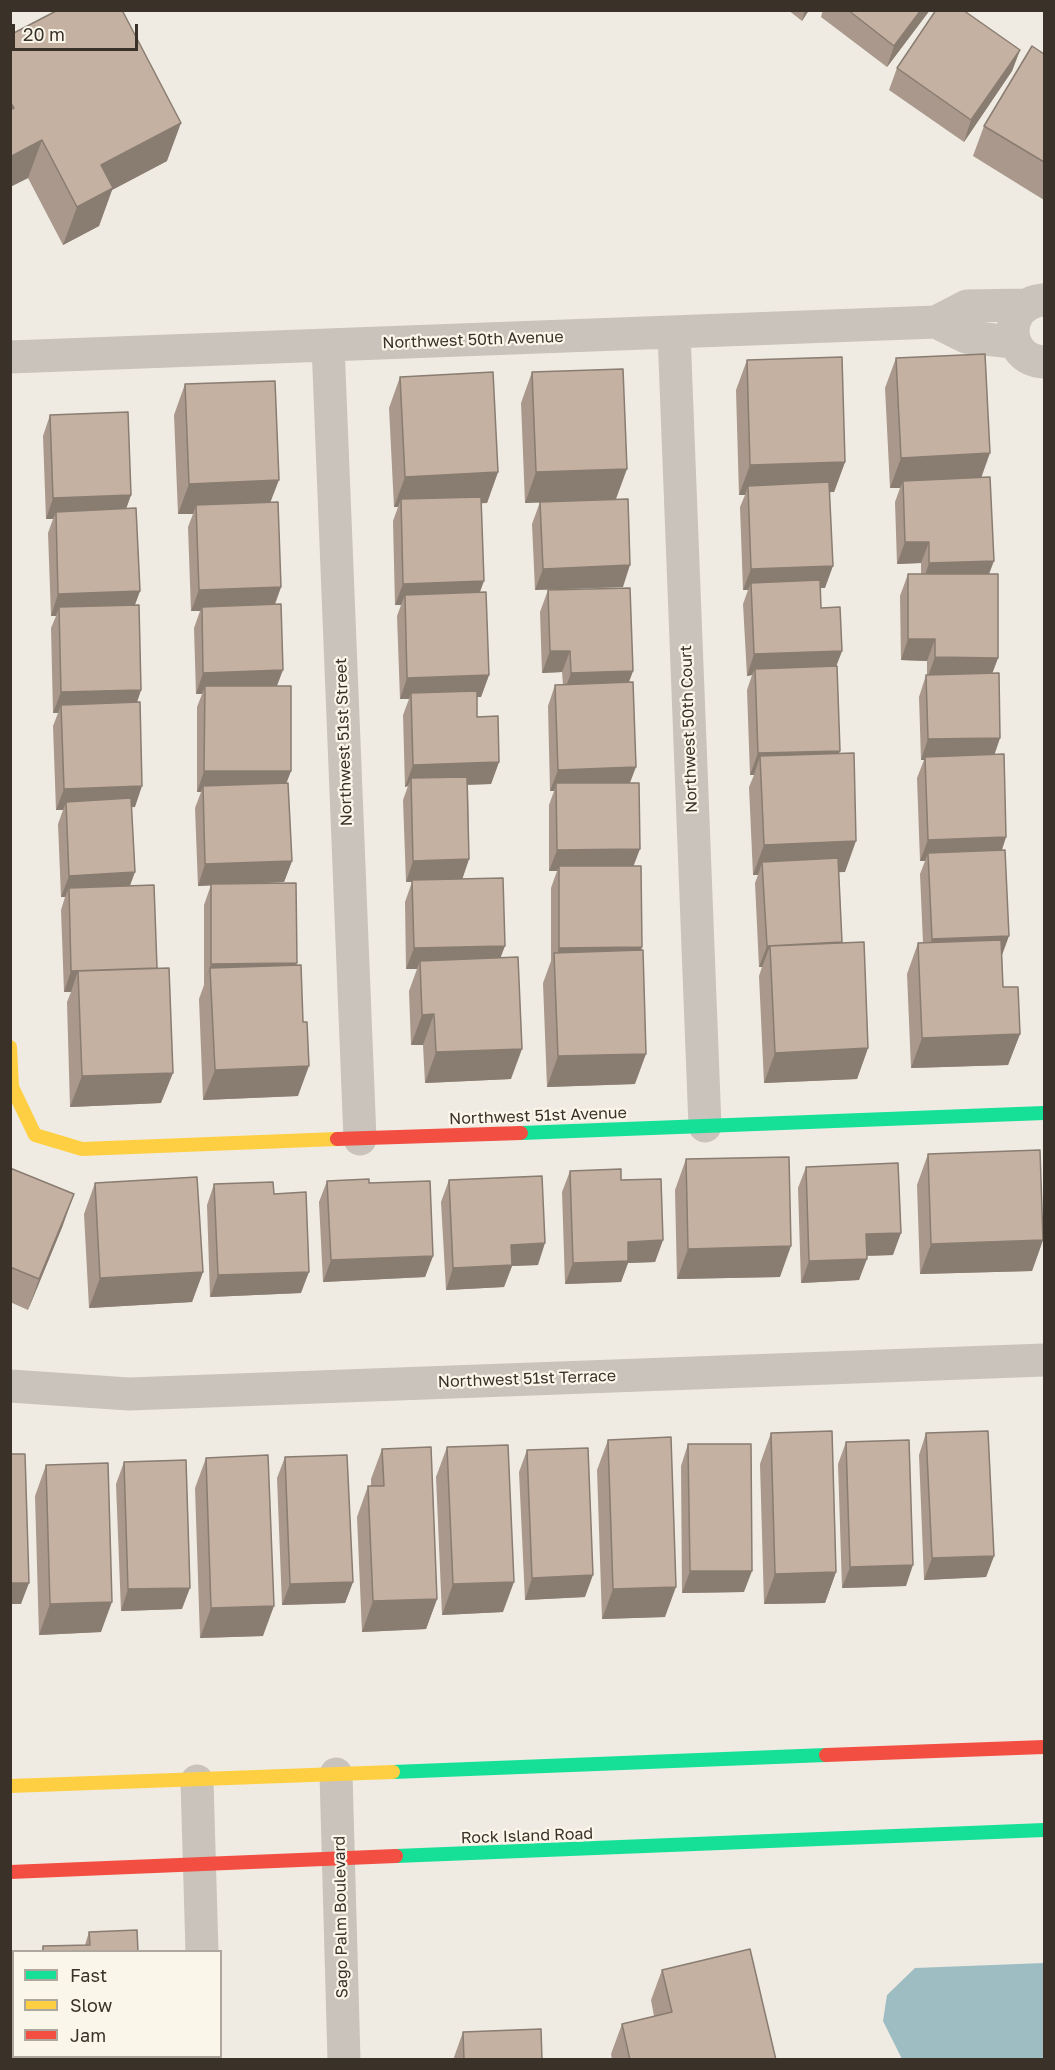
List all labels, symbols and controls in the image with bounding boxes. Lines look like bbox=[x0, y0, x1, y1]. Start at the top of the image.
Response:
scale bar bbox=[15, 12, 141, 50]
text: 20 m bbox=[23, 23, 65, 45]
street label: Northwest 50th Avenue bbox=[382, 327, 564, 353]
street label: Northwest 50th Court bbox=[676, 645, 702, 813]
street label: Northwest 51st Street bbox=[331, 657, 357, 827]
street label: Northwest 51st Avenue bbox=[449, 1103, 627, 1129]
street label: Northwest 51st Terrace bbox=[438, 1366, 616, 1392]
street label: Rock Island Road bbox=[460, 1824, 594, 1848]
street label: Sago Palm Boulevard bbox=[330, 1835, 352, 1999]
legend bbox=[12, 1950, 222, 2058]
text: Fast bbox=[70, 1964, 107, 1986]
text: Slow bbox=[70, 1994, 112, 2016]
text: Jam bbox=[70, 2024, 106, 2046]

